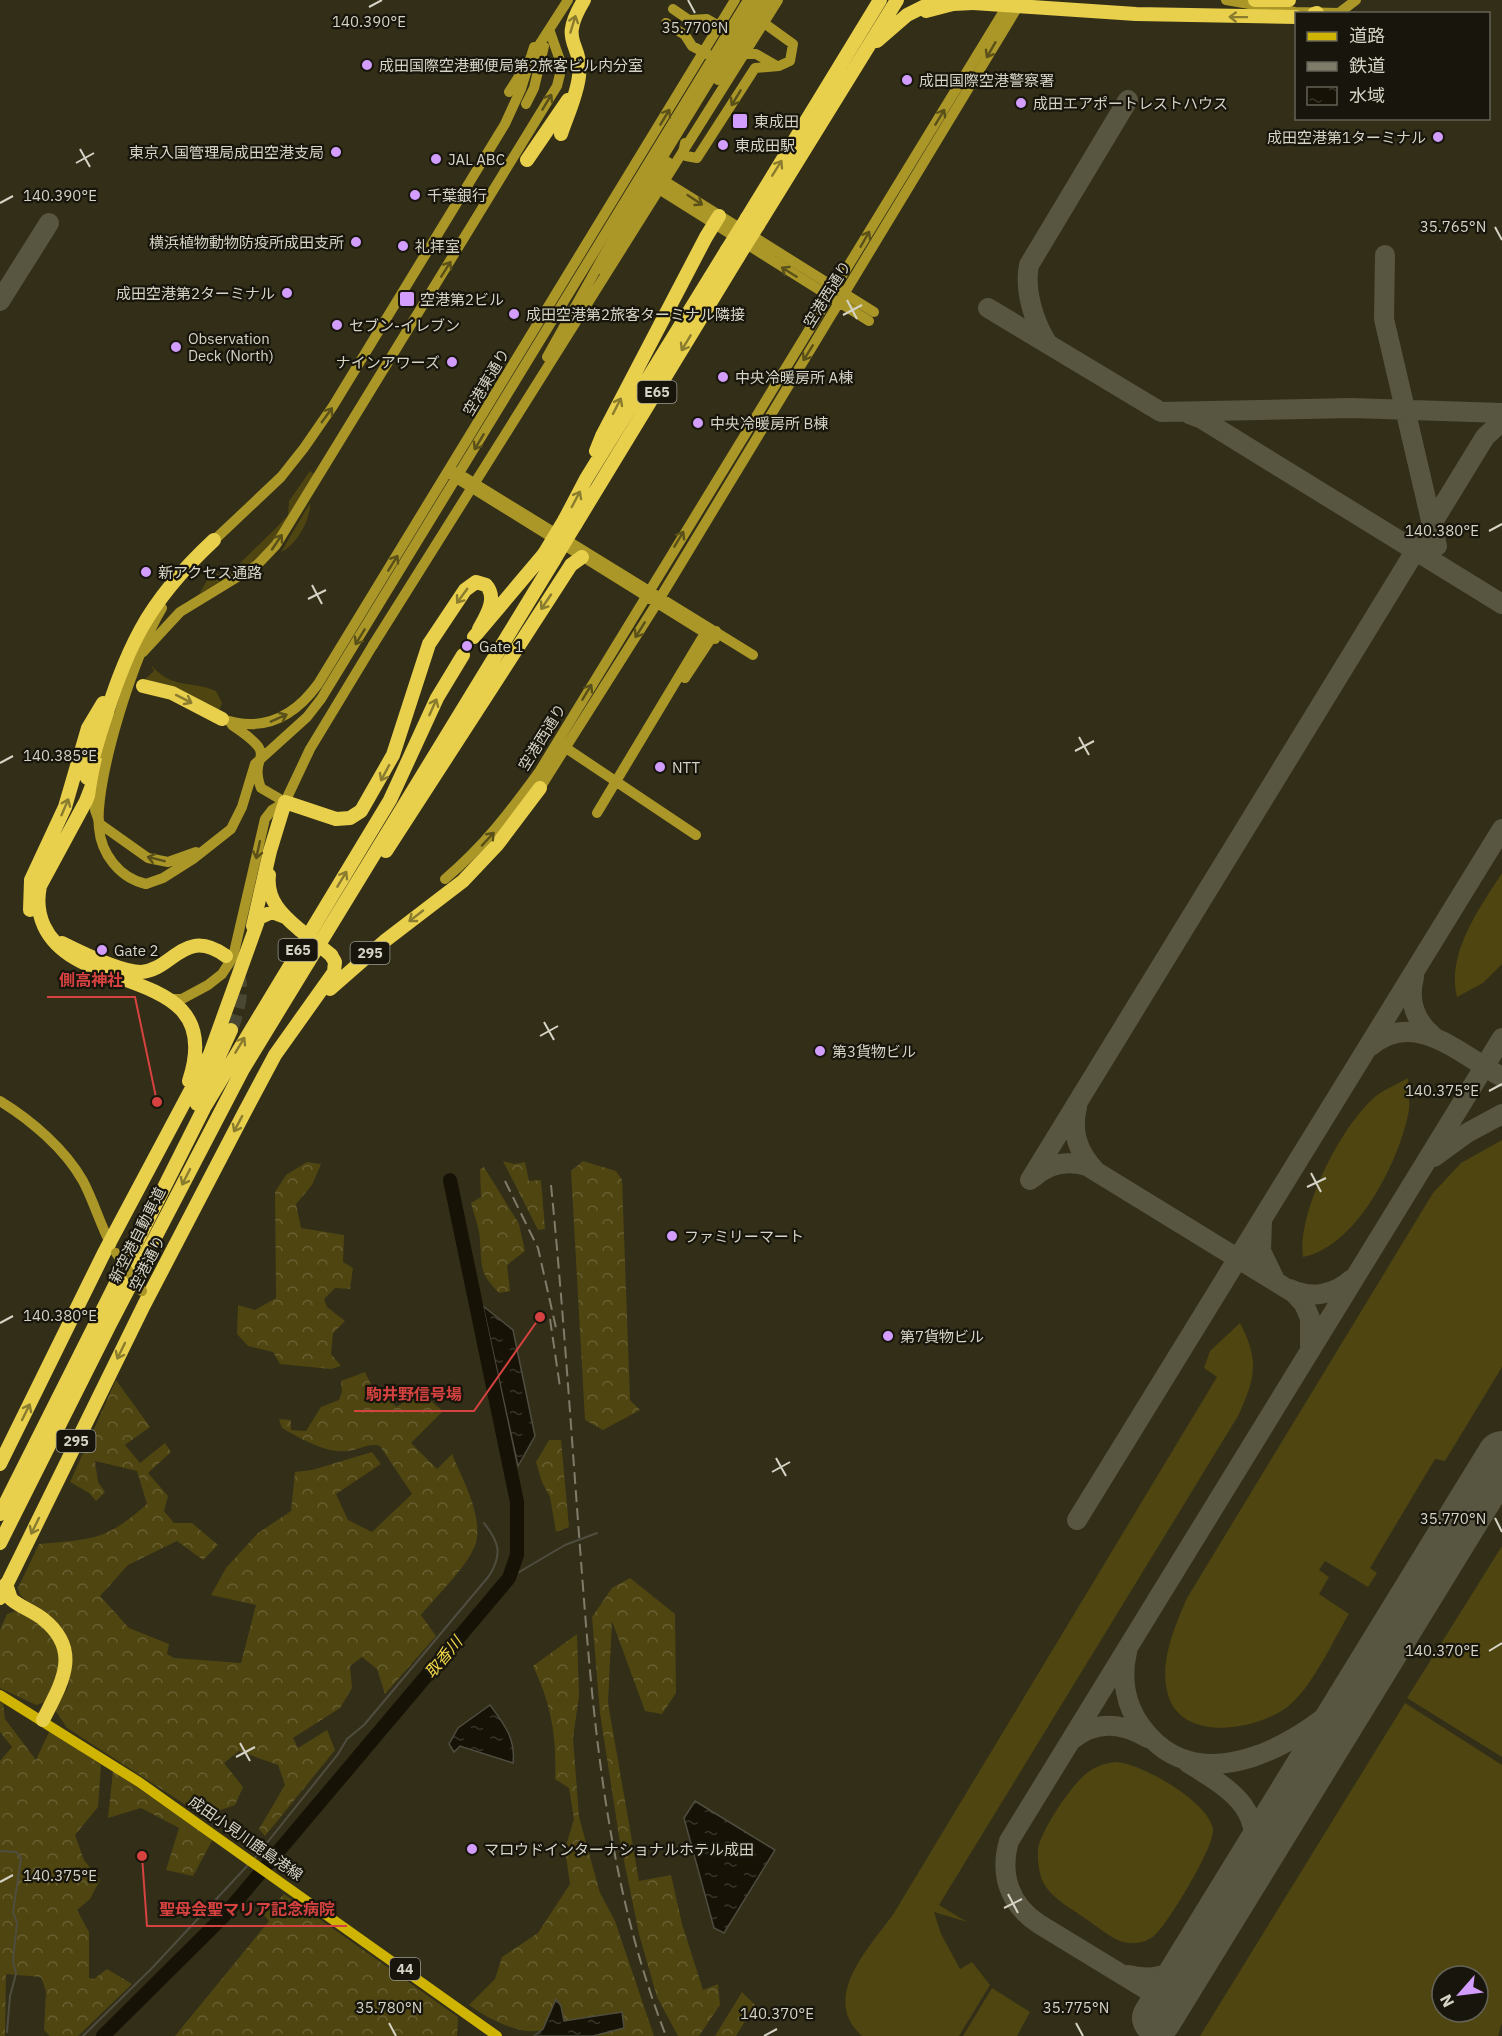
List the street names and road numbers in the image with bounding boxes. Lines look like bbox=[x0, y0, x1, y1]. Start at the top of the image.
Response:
street label: 空港西通り bbox=[799, 257, 855, 331]
street label: 空港東通り bbox=[459, 345, 513, 419]
road number: E65 bbox=[638, 381, 676, 403]
street label: 空港西通り bbox=[514, 700, 570, 774]
road number: E65 bbox=[278, 939, 318, 961]
road number: 295 bbox=[350, 942, 389, 964]
street label: 新空港自動車道 bbox=[105, 1184, 169, 1286]
street label: 空港通り bbox=[125, 1232, 169, 1294]
road number: 295 bbox=[56, 1430, 96, 1452]
street label: 成田小見川鹿島港線 bbox=[185, 1791, 307, 1885]
road number: 44 bbox=[390, 1958, 420, 1980]

